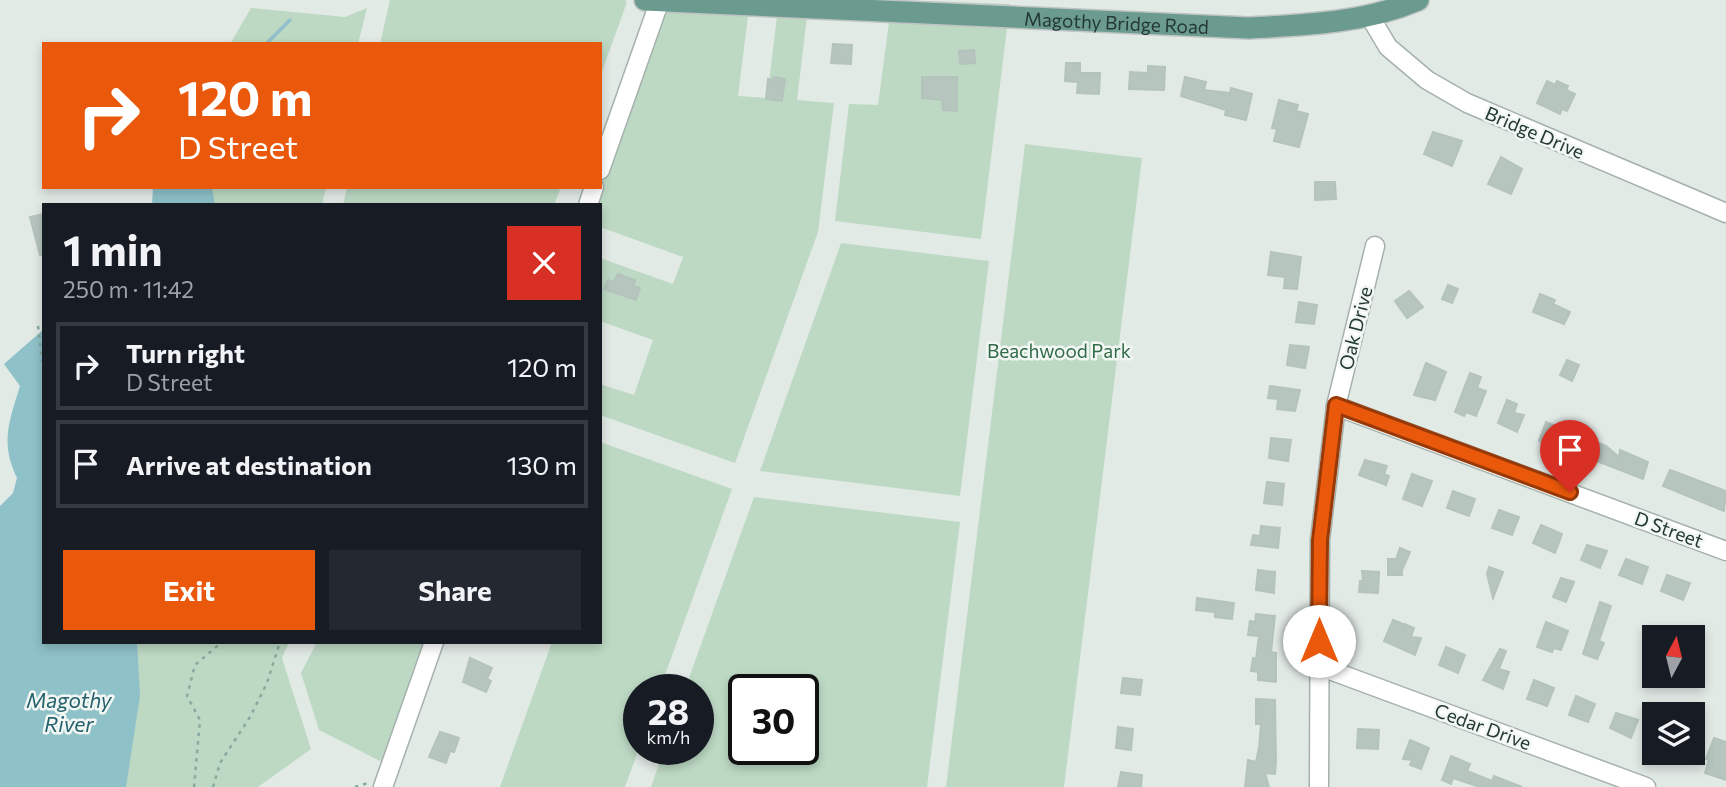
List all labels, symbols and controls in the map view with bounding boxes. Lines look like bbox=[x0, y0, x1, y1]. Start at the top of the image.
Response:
street label: Magothy Bridge Road bbox=[1023, 6, 1209, 38]
text: 120 m bbox=[178, 66, 312, 126]
icon: right bbox=[63, 70, 154, 161]
street label: Bridge Drive bbox=[1482, 101, 1588, 163]
text: D Street bbox=[178, 126, 298, 166]
text: 1 min bbox=[63, 223, 163, 275]
button: close bbox=[507, 226, 581, 300]
text: 250 m · 11:42 bbox=[63, 275, 194, 303]
street label: Oak Drive bbox=[1334, 284, 1376, 372]
text: Turn right bbox=[126, 337, 245, 368]
park label: Beachwood Park bbox=[987, 339, 1131, 362]
icon: right bbox=[67, 347, 105, 385]
text: 120 m bbox=[507, 351, 577, 382]
text: D Street bbox=[126, 368, 212, 396]
pin bbox=[1540, 420, 1600, 492]
icon: arrive bbox=[1551, 431, 1589, 469]
icon: arrive bbox=[67, 445, 105, 483]
text: Arrive at destination bbox=[126, 449, 372, 480]
text: 130 m bbox=[506, 449, 577, 480]
street label: D Street bbox=[1632, 506, 1707, 552]
button: Exit bbox=[63, 550, 315, 630]
button: Share bbox=[329, 550, 581, 630]
position arrow bbox=[1282, 604, 1356, 678]
north arrow bbox=[1642, 625, 1704, 688]
map controls bbox=[1642, 625, 1705, 765]
speed limit sign: 30 bbox=[728, 674, 819, 765]
water label: Magothy River bbox=[26, 687, 113, 736]
text: 28 bbox=[648, 689, 689, 732]
street label: Cedar Drive bbox=[1432, 698, 1534, 754]
button: layers bbox=[1642, 702, 1705, 765]
text: km/h bbox=[647, 726, 690, 748]

